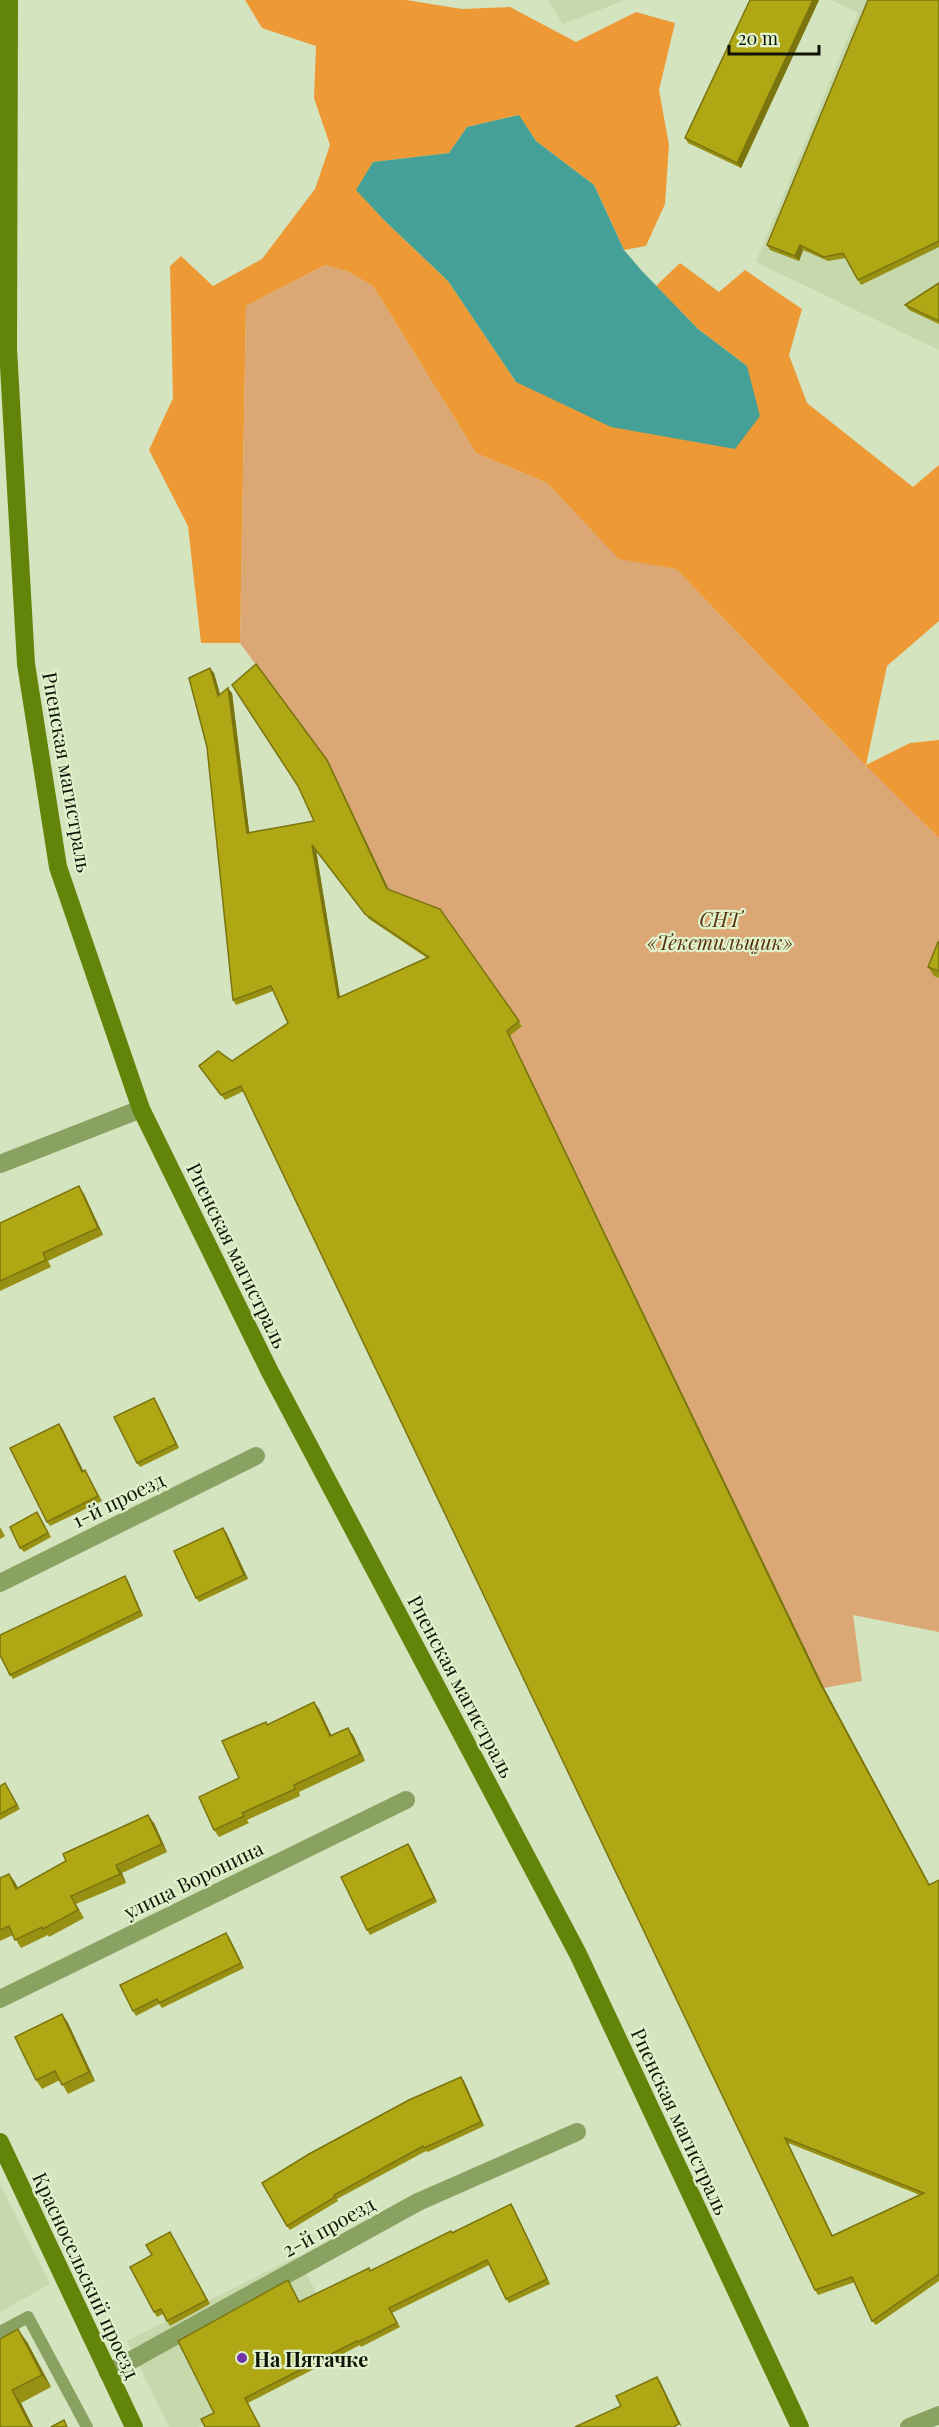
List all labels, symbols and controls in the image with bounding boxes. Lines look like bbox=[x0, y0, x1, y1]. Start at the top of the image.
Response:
scale bar bbox=[729, 18, 819, 56]
text: 20 m bbox=[738, 26, 778, 50]
street label: Рпенская магистраль bbox=[37, 670, 99, 874]
park label: СНТ «Текстильщик» bbox=[647, 905, 793, 955]
street label: Рпенская магистраль bbox=[181, 1158, 295, 1352]
street label: 1-й проезд bbox=[67, 1465, 169, 1533]
street label: Рпенская магистраль bbox=[402, 1590, 522, 1782]
street label: улица Воронина bbox=[118, 1834, 267, 1925]
street label: Рпенская магистраль bbox=[626, 2023, 736, 2219]
street label: Красносельский проезд bbox=[27, 2167, 147, 2383]
street label: 2-й проезд bbox=[277, 2189, 380, 2262]
place label: На Пятачке bbox=[254, 2345, 368, 2372]
marker: На Пятачке bbox=[235, 2351, 249, 2365]

